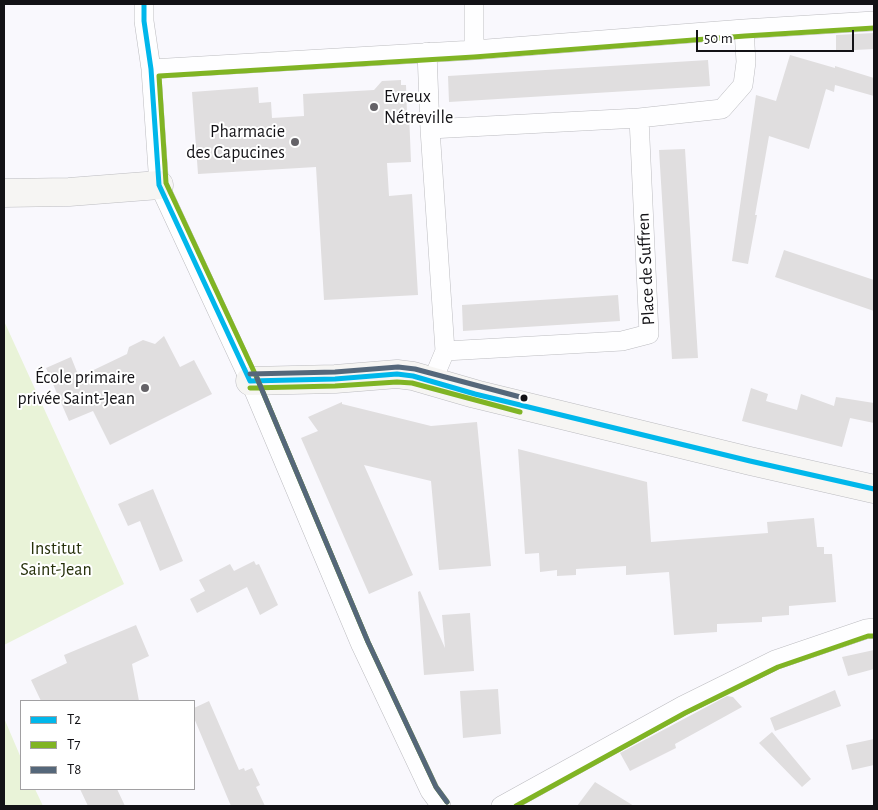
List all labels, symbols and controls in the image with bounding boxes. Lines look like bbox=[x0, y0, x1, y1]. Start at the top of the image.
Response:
scale bar bbox=[698, 20, 856, 52]
text: 50 m bbox=[704, 31, 733, 46]
place label: Evreux Nétreville bbox=[384, 86, 453, 128]
marker: Evreux Nétreville bbox=[368, 101, 380, 113]
place label: Pharmacie des Capucines bbox=[186, 121, 285, 163]
marker: Pharmacie des Capucines bbox=[289, 136, 301, 148]
street label: Place de Suffren bbox=[632, 212, 660, 326]
place label: École primaire privée Saint-Jean bbox=[17, 367, 135, 409]
marker: École primaire privée Saint-Jean bbox=[139, 382, 151, 394]
unlabelled marker bbox=[519, 393, 529, 403]
park label: Institut Saint-Jean bbox=[20, 538, 92, 580]
legend bbox=[20, 700, 195, 790]
text: T2 bbox=[67, 712, 81, 727]
text: T7 bbox=[67, 737, 81, 752]
text: T8 bbox=[67, 762, 81, 777]

